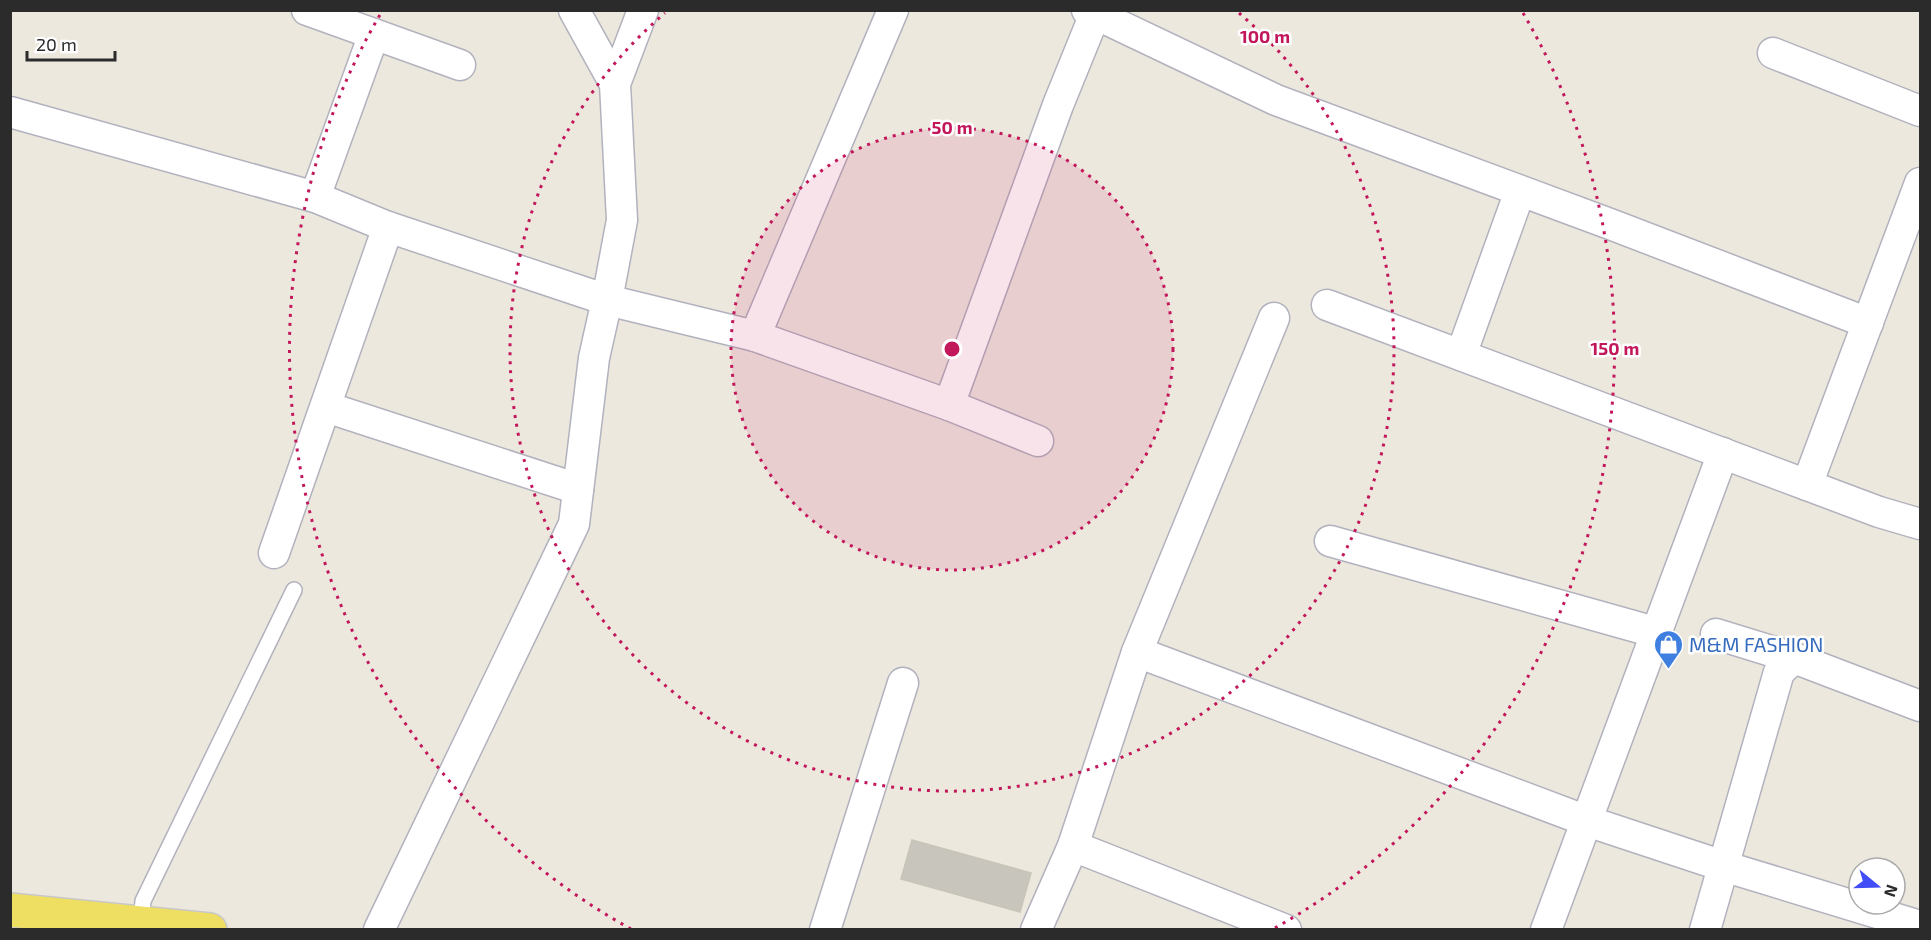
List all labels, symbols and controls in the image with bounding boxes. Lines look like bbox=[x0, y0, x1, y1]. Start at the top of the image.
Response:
scale bar bbox=[27, 24, 116, 62]
text: 100 m bbox=[1240, 25, 1290, 47]
text: 20 m bbox=[36, 33, 77, 55]
text: 50 m bbox=[931, 116, 973, 138]
text: 150 m bbox=[1591, 337, 1639, 359]
centre of rings bbox=[942, 339, 962, 359]
shop icon: M&M FASHION bbox=[1652, 628, 1684, 670]
place label: M&M FASHION bbox=[1689, 632, 1823, 656]
north arrow bbox=[1847, 856, 1907, 916]
text: N bbox=[1881, 882, 1903, 900]

